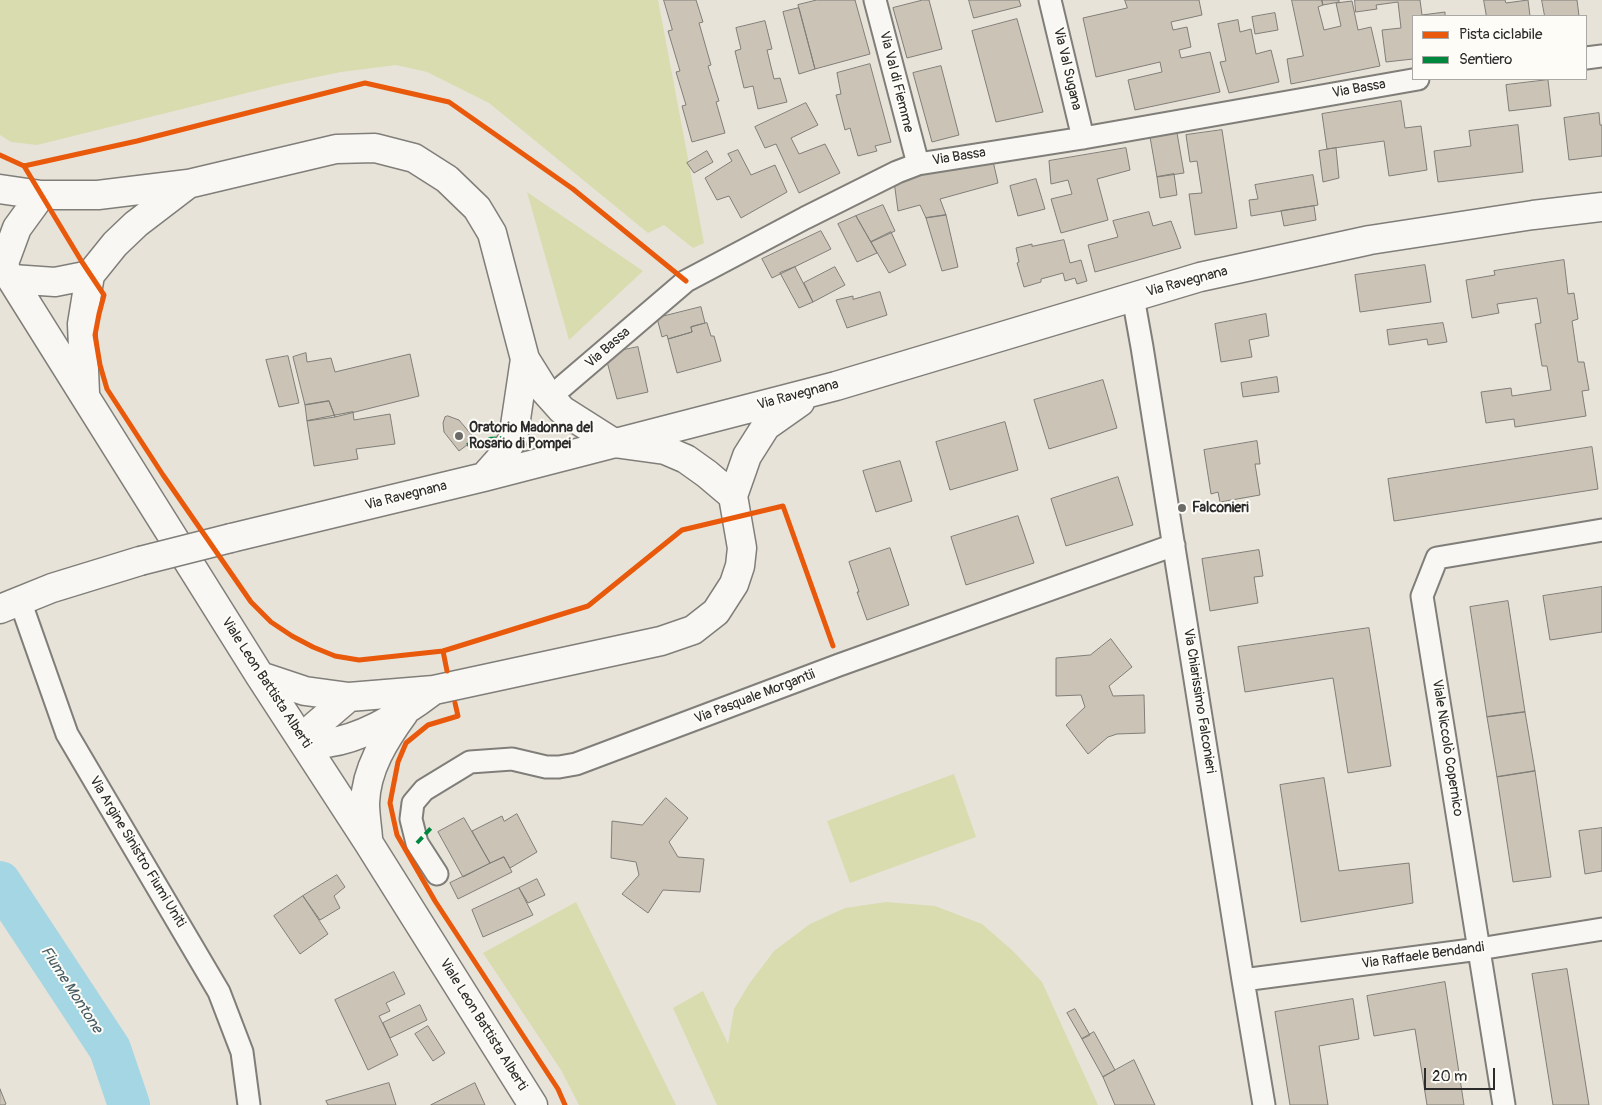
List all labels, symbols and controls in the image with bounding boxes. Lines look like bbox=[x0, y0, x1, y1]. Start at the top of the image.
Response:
legend bbox=[1412, 15, 1587, 80]
text: Pista ciclabile bbox=[1459, 25, 1542, 44]
street label: Via Val Sugana bbox=[1049, 26, 1085, 112]
street label: Via Val di Fiemme bbox=[875, 30, 917, 134]
text: Sentiero bbox=[1459, 50, 1512, 69]
street label: Via Bassa bbox=[1331, 76, 1387, 102]
street label: Via Bassa bbox=[931, 144, 987, 170]
street label: Via Ravegnana bbox=[1144, 263, 1230, 301]
street label: Via Bassa bbox=[582, 324, 634, 372]
street label: Via Ravegnana bbox=[755, 376, 841, 414]
place label: Oratorio Madonna del Rosario di Pompei bbox=[469, 420, 593, 452]
marker: Oratorio Madonna del Rosario di Pompei bbox=[453, 430, 465, 442]
street label: Via Ravegnana bbox=[363, 478, 449, 514]
place label: Falconieri bbox=[1192, 500, 1249, 516]
marker: Falconieri bbox=[1176, 502, 1188, 514]
street label: Viale Leon Battista Alberti bbox=[217, 615, 315, 751]
street label: Via Chiarissimo Falconieri bbox=[1179, 627, 1219, 775]
street label: Via Pasquale Morgantii bbox=[692, 666, 818, 728]
street label: Viale Niccolò Copernico bbox=[1428, 678, 1466, 818]
street label: Via Argine Sinistro Fiumi Uniti bbox=[85, 773, 189, 931]
street label: Via Raffaele Bendandi bbox=[1361, 939, 1485, 973]
water label: Fiume Montone bbox=[36, 943, 106, 1037]
street label: Viale Leon Battista Alberti bbox=[436, 956, 530, 1094]
scale bar bbox=[1427, 1058, 1498, 1090]
text: 20 m bbox=[1432, 1067, 1467, 1086]

